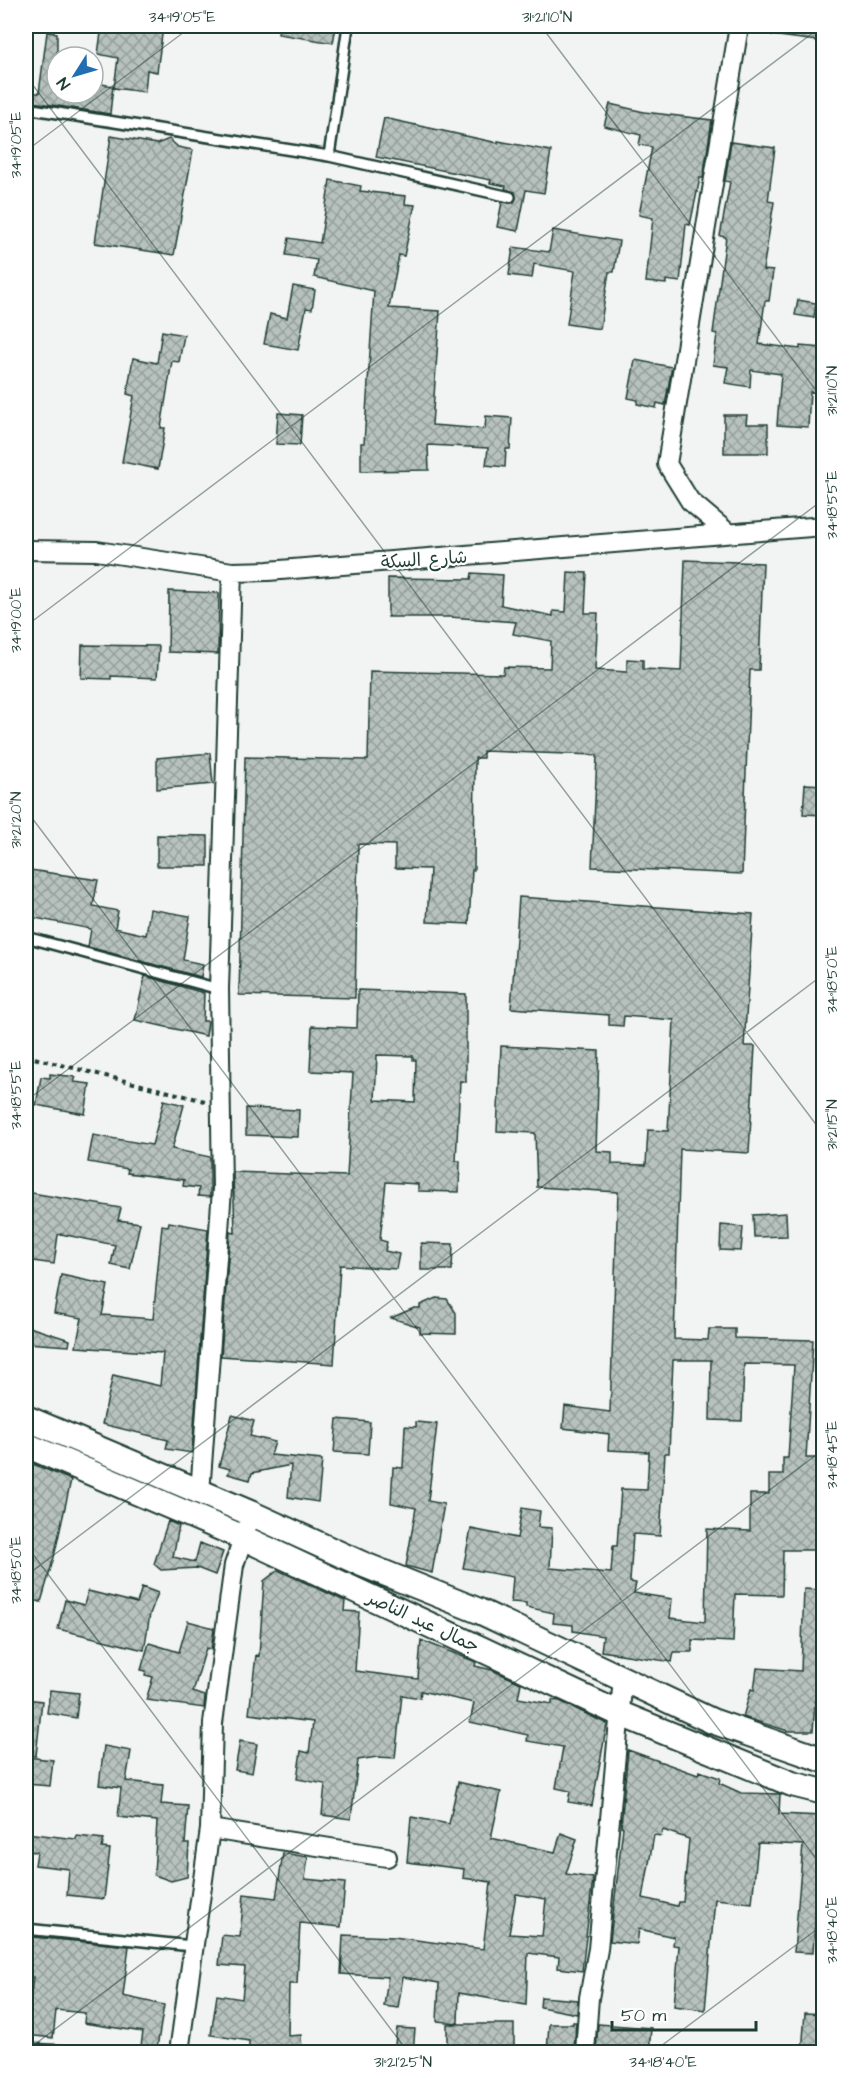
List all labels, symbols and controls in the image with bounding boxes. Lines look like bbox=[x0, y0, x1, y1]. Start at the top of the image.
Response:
text: 34°19'05"E bbox=[149, 7, 215, 28]
text: 31°21'10"N bbox=[522, 7, 572, 28]
north arrow bbox=[45, 45, 105, 105]
text: N bbox=[52, 73, 76, 94]
text: 34°19'05"E bbox=[6, 112, 27, 178]
text: 31°21'10"N bbox=[822, 366, 843, 416]
text: 34°18'55"E bbox=[822, 470, 843, 539]
street label: شارع السكة bbox=[380, 545, 468, 575]
text: 34°19'00"E bbox=[6, 587, 27, 653]
text: 31°21'20"N bbox=[6, 792, 27, 848]
text: 34°18'50"E bbox=[822, 946, 843, 1014]
text: 34°18'55"E bbox=[6, 1060, 27, 1129]
text: 31°21'15"N bbox=[822, 1099, 843, 1151]
text: 34°18'45"E bbox=[822, 1421, 843, 1489]
text: 34°18'50"E bbox=[6, 1536, 27, 1604]
street label: جمال عبد الناصر bbox=[361, 1584, 483, 1659]
text: 34°18'40"E bbox=[822, 1896, 843, 1964]
scale bar bbox=[612, 1994, 756, 2032]
text: 50 m bbox=[621, 2003, 666, 2028]
text: 31°21'25"N bbox=[374, 2052, 432, 2073]
text: 34°18'40"E bbox=[629, 2052, 697, 2073]

